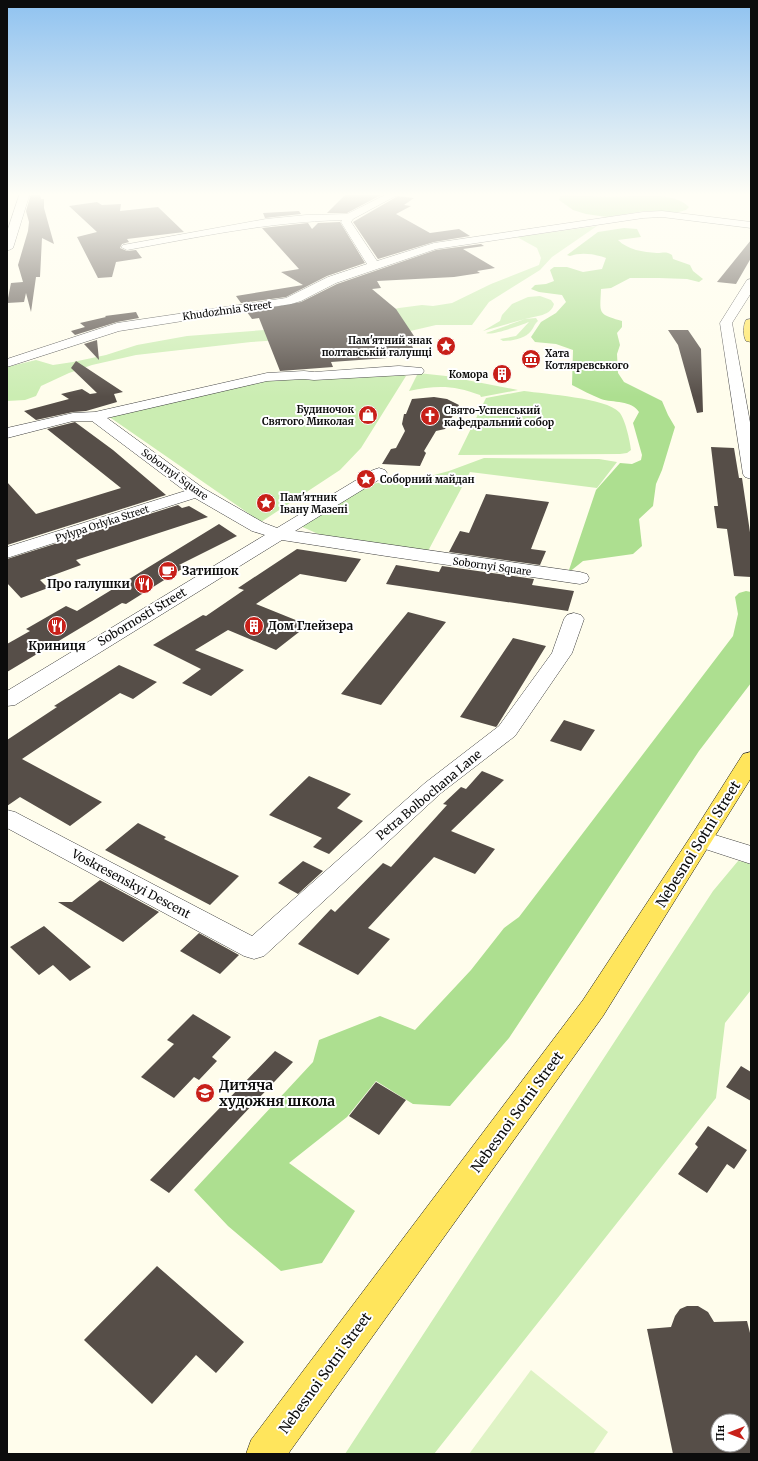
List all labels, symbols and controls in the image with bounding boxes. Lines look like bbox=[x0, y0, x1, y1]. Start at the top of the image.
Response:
street label: Khudozhnia Street bbox=[182, 298, 273, 323]
place label: Пам'ятний знак полтавській галушці bbox=[322, 334, 433, 359]
place icon: Пам'ятний знак полтавській галушці bbox=[435, 335, 457, 357]
place label: Хата Котляревського bbox=[545, 347, 629, 372]
museum icon: Хата Котляревського bbox=[520, 348, 542, 370]
building icon: Комора bbox=[491, 363, 513, 385]
place label: Комора bbox=[449, 368, 488, 381]
place label: Будиночок Святого Миколая bbox=[262, 403, 354, 428]
shop icon: Будиночок Святого Миколая bbox=[357, 404, 379, 426]
place label: Свято-Успенський кафедральний собор bbox=[444, 404, 555, 429]
church icon: Свято-Успенський кафедральний собор bbox=[419, 405, 441, 427]
street label: Sobornyi Square bbox=[139, 446, 211, 503]
place icon: Соборний майдан bbox=[355, 468, 377, 490]
place label: Соборний майдан bbox=[380, 473, 475, 486]
place label: Пам'ятник Івану Мазепі bbox=[280, 491, 348, 516]
place icon: Пам'ятник Івану Мазепі bbox=[255, 492, 277, 514]
street label: Pylypa Orlyka Street bbox=[54, 502, 151, 545]
street label: Sobornyi Square bbox=[452, 555, 532, 578]
cafe icon: Затишок bbox=[157, 560, 179, 582]
place label: Затишок bbox=[182, 563, 239, 578]
restaurant icon: Про галушки bbox=[133, 573, 155, 595]
place label: Про галушки bbox=[47, 576, 131, 591]
street label: Sobornosti Street bbox=[95, 584, 189, 649]
restaurant icon: Криниця bbox=[46, 615, 68, 637]
building icon: Дом Глейзера bbox=[243, 615, 265, 637]
place label: Дом Глейзера bbox=[268, 618, 354, 633]
place label: Криниця bbox=[28, 638, 86, 653]
street label: Petra Bolbochana Lane bbox=[373, 746, 484, 843]
street label: Nebesnoi Sotni Street bbox=[652, 777, 744, 911]
street label: Voskresenskyi Descent bbox=[68, 845, 194, 921]
street label: Nebesnoi Sotni Street bbox=[467, 1047, 567, 1176]
place label: Дитяча художня школа bbox=[219, 1076, 335, 1110]
school or university icon: Дитяча художня школа bbox=[194, 1082, 216, 1104]
street label: Nebesnoi Sotni Street bbox=[275, 1308, 375, 1437]
north arrow bbox=[710, 1413, 750, 1453]
text: Пн bbox=[713, 1424, 727, 1441]

